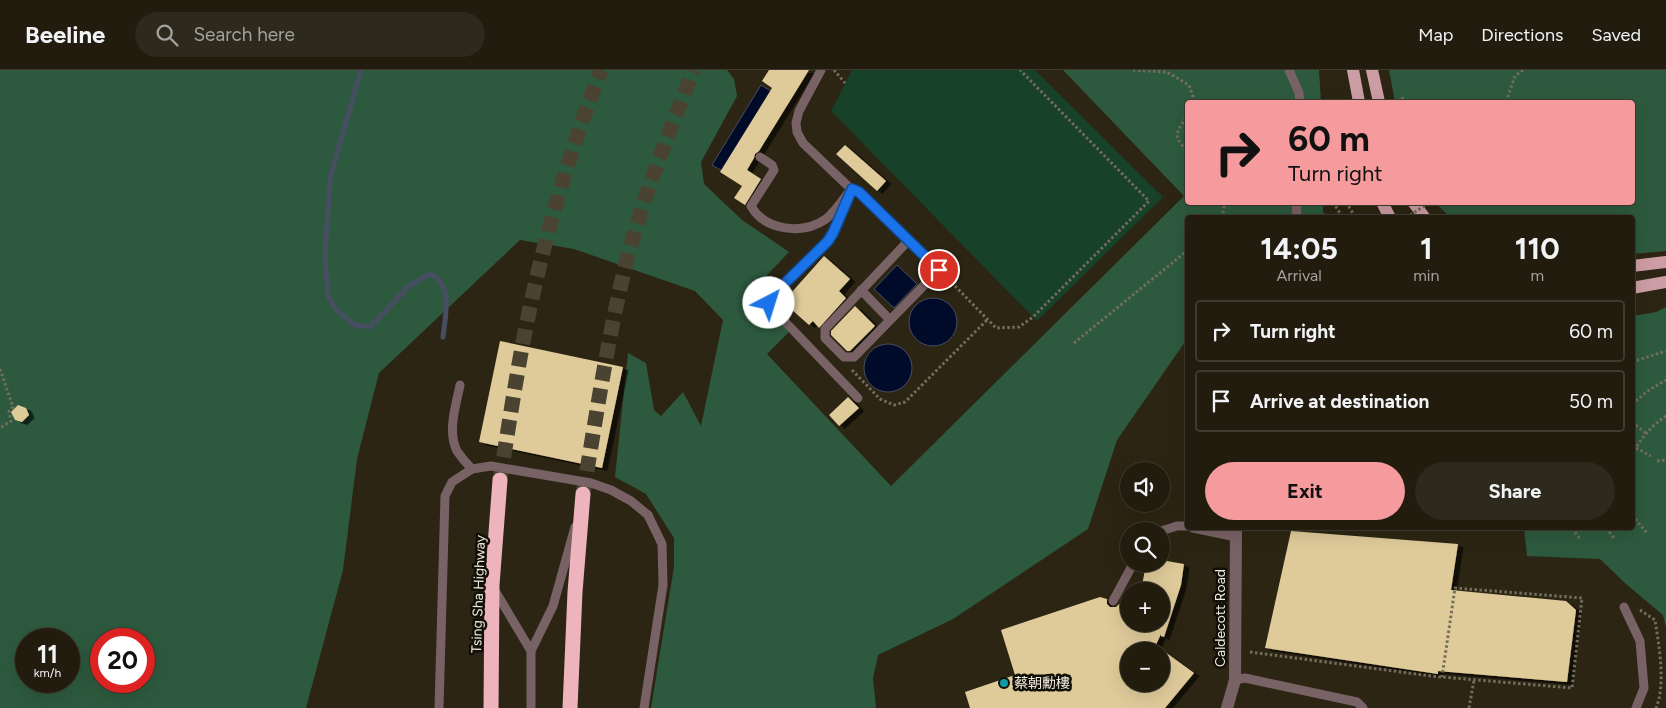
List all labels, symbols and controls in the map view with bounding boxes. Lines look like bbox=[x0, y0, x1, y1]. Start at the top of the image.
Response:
search box bbox=[135, 12, 485, 57]
text: Beeline bbox=[25, 20, 105, 49]
icon: search bbox=[153, 21, 181, 49]
text: Search here bbox=[193, 23, 295, 46]
text: Map bbox=[1418, 24, 1453, 46]
text: Directions bbox=[1481, 24, 1563, 46]
text: Saved bbox=[1591, 24, 1641, 46]
text: 60 m bbox=[1288, 118, 1370, 160]
icon: right bbox=[1205, 120, 1270, 185]
text: Turn right bbox=[1288, 160, 1383, 187]
text: 14:05 bbox=[1260, 230, 1338, 267]
text: 1 bbox=[1420, 230, 1433, 267]
text: 110 bbox=[1515, 230, 1560, 267]
pin bbox=[918, 249, 960, 291]
icon: arrive bbox=[925, 256, 953, 284]
text: Arrival bbox=[1277, 266, 1322, 285]
text: min bbox=[1413, 266, 1440, 285]
text: m bbox=[1530, 266, 1544, 285]
position arrow bbox=[742, 276, 794, 328]
icon: right bbox=[1207, 317, 1235, 345]
text: Turn right bbox=[1250, 320, 1336, 343]
text: 60 m bbox=[1569, 320, 1613, 343]
icon: arrive bbox=[1207, 387, 1235, 415]
text: Arrive at destination bbox=[1250, 390, 1429, 413]
text: 50 m bbox=[1569, 390, 1613, 413]
map controls bbox=[1120, 462, 1170, 692]
button: sound bbox=[1120, 462, 1170, 512]
button: Exit bbox=[1205, 462, 1405, 520]
button: Share bbox=[1415, 462, 1615, 520]
button: search bbox=[1120, 522, 1170, 572]
street label: Tsing Sha Highway bbox=[468, 534, 489, 653]
street label: Caldecott Road bbox=[1212, 569, 1229, 667]
button: + bbox=[1120, 582, 1170, 632]
speed limit sign: 20 bbox=[90, 628, 155, 693]
text: 11 bbox=[37, 639, 58, 669]
button: − bbox=[1120, 642, 1170, 692]
text: km/h bbox=[34, 666, 61, 680]
place label: 蔡朝勳樓 bbox=[1014, 675, 1070, 692]
marker: 蔡朝勳樓 bbox=[998, 677, 1010, 689]

